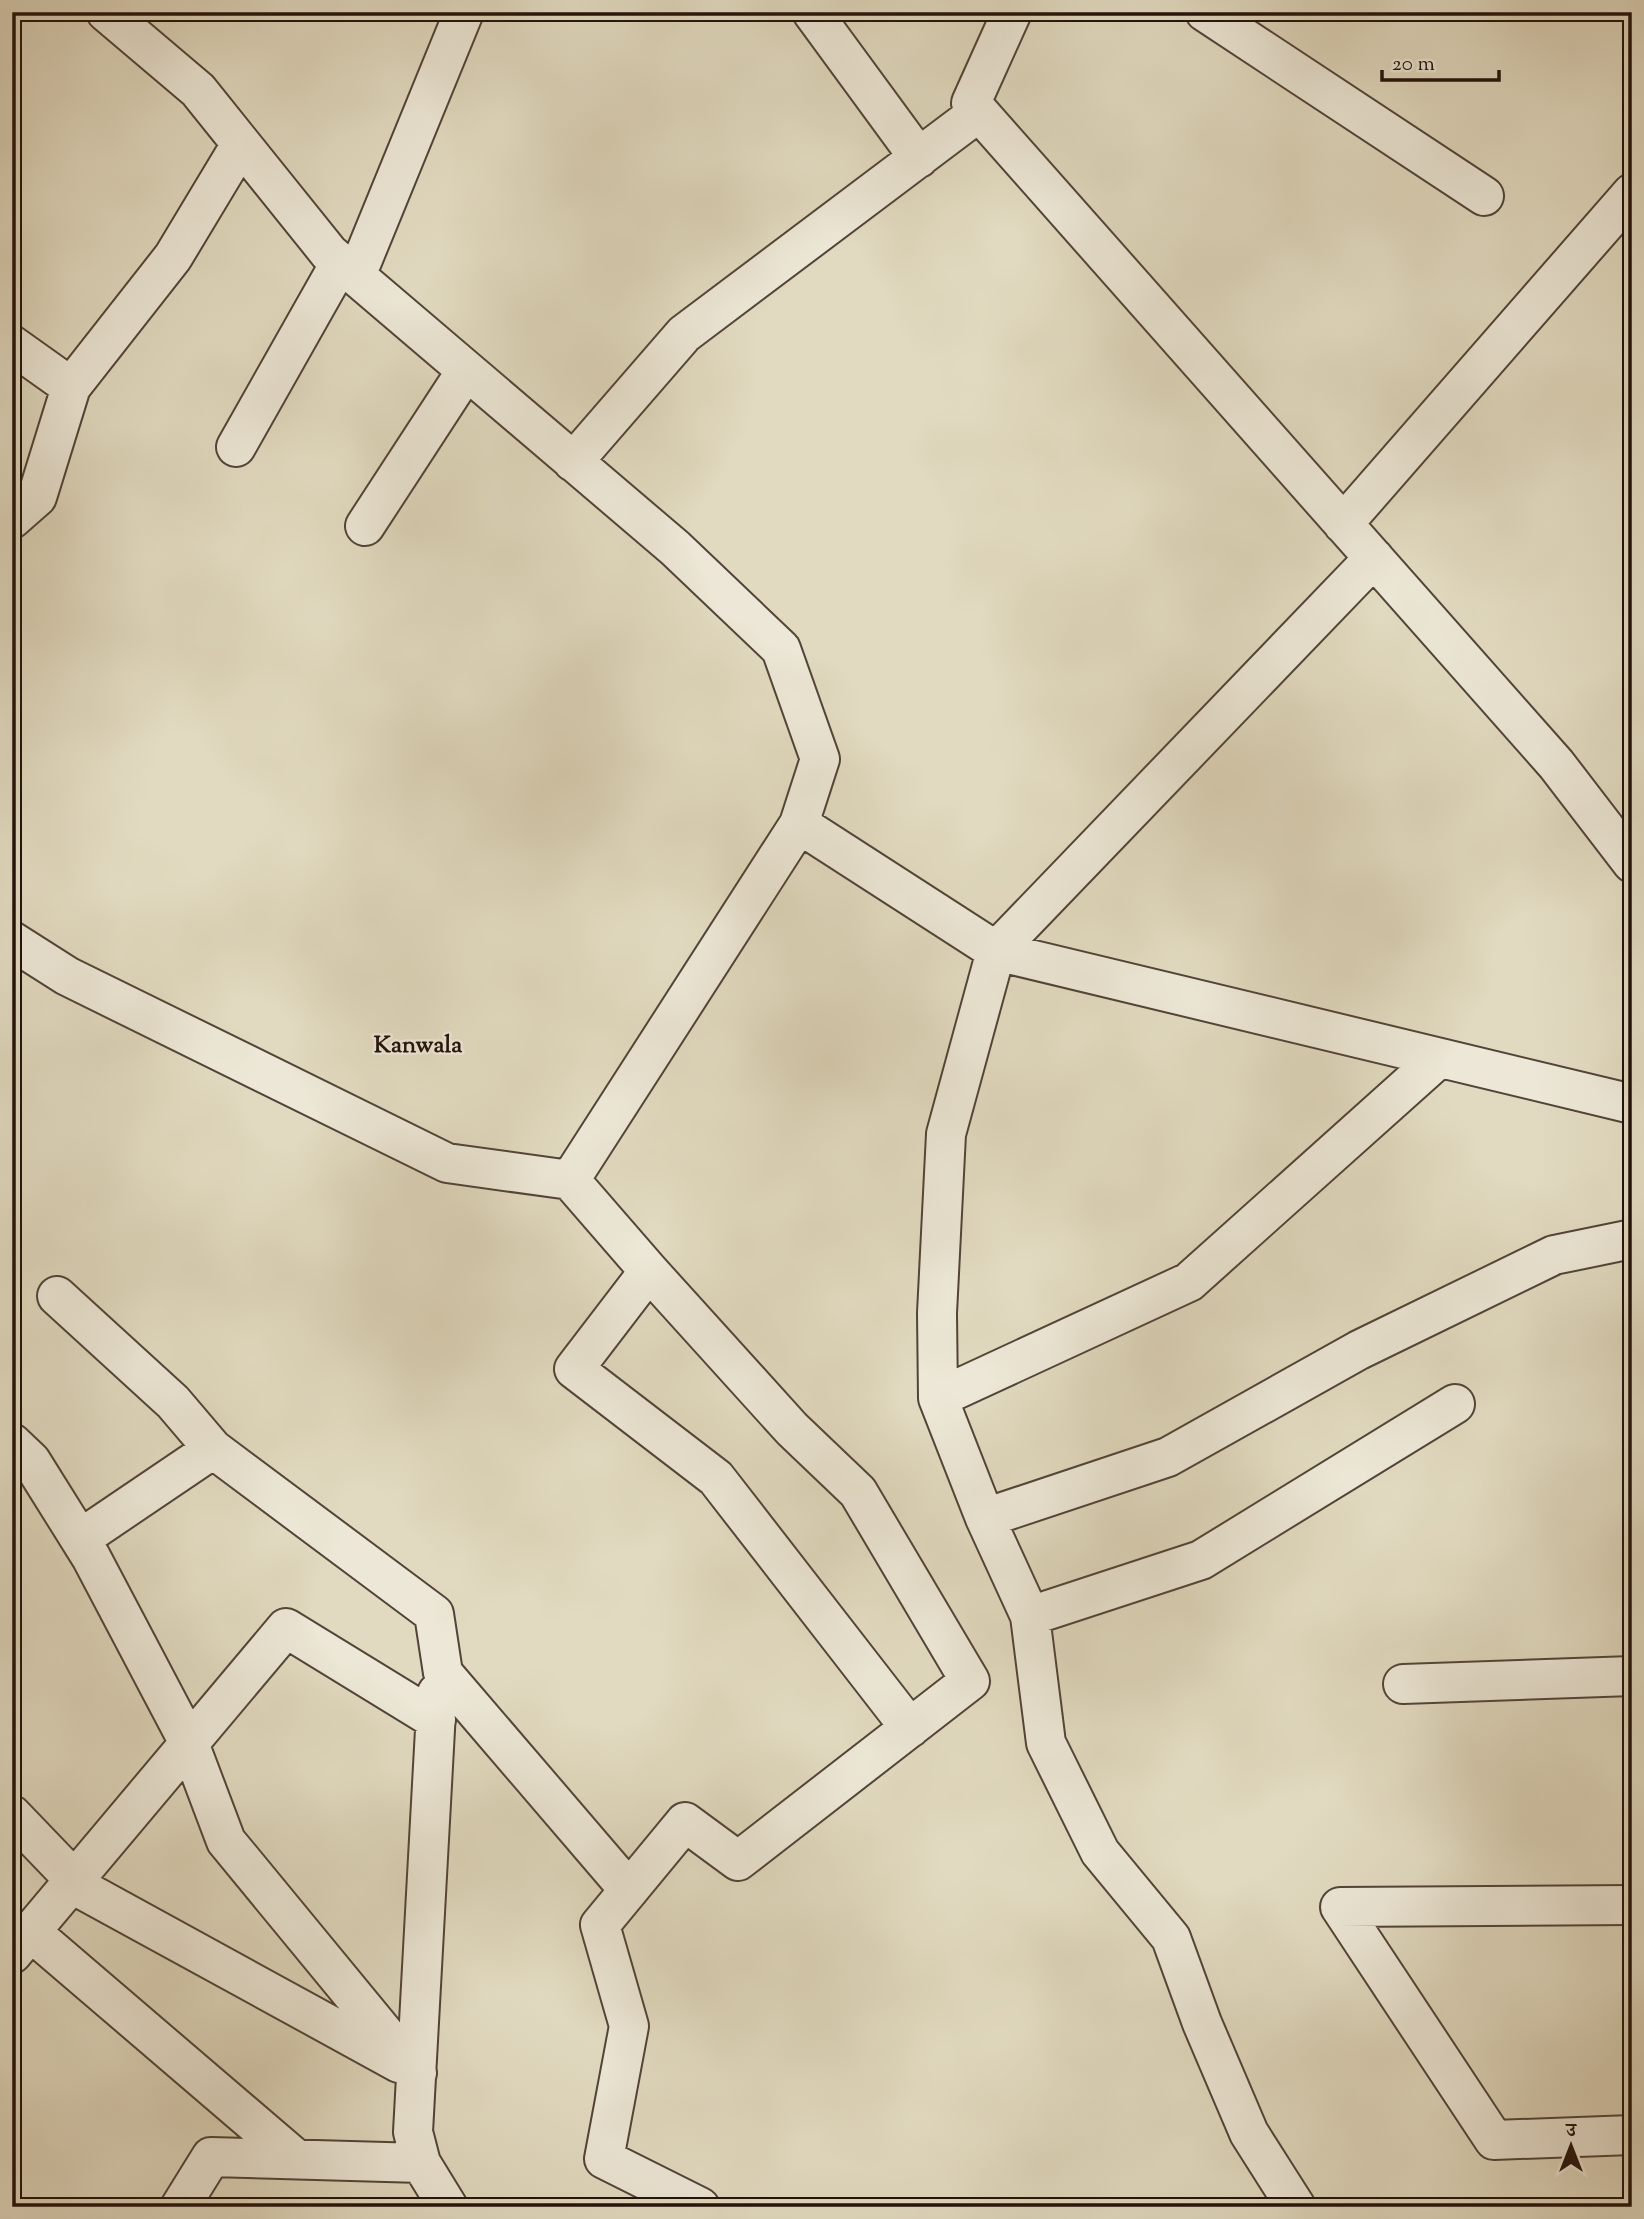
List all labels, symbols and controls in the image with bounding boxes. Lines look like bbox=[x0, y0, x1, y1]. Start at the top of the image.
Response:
scale bar bbox=[1382, 38, 1499, 82]
text: 20 m bbox=[1392, 50, 1435, 80]
district label: Kanwala bbox=[374, 1029, 463, 1063]
north arrow bbox=[1536, 2110, 1606, 2180]
text: उ bbox=[1564, 2118, 1577, 2145]

